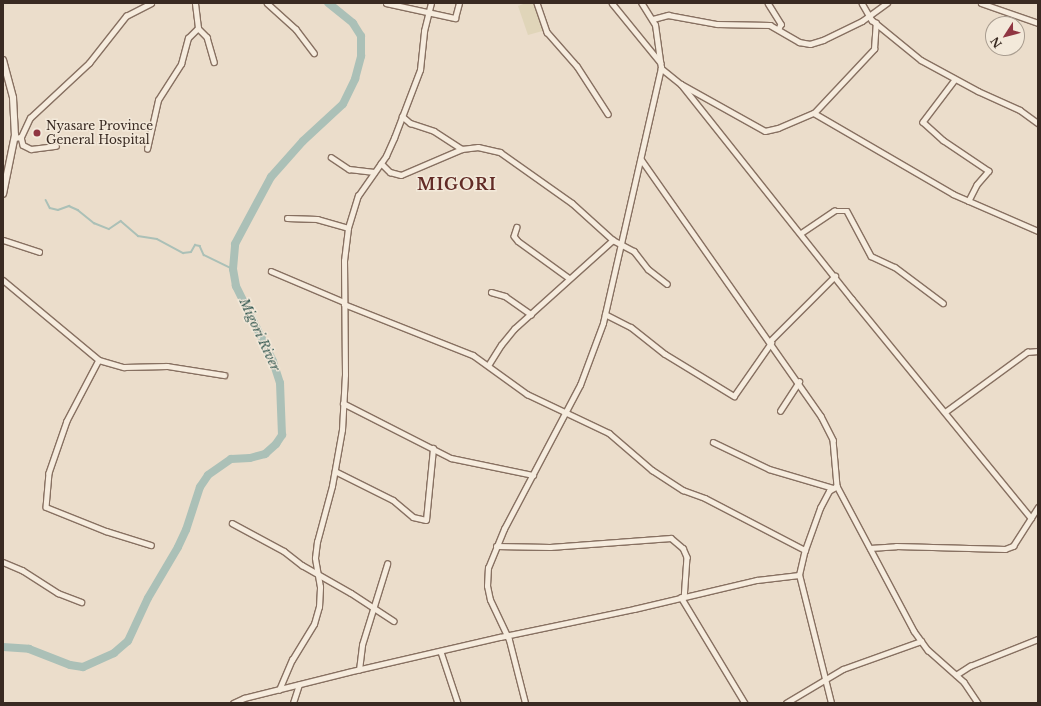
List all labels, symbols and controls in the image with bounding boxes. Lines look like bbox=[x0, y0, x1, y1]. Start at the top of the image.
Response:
north arrow bbox=[985, 16, 1025, 56]
text: N bbox=[987, 34, 1005, 51]
place label: Nyasare Province General Hospital bbox=[46, 119, 153, 147]
marker: Nyasare Province General Hospital bbox=[31, 127, 43, 139]
district label: MIGORI bbox=[417, 174, 497, 194]
water label: Migori River bbox=[235, 296, 283, 374]

